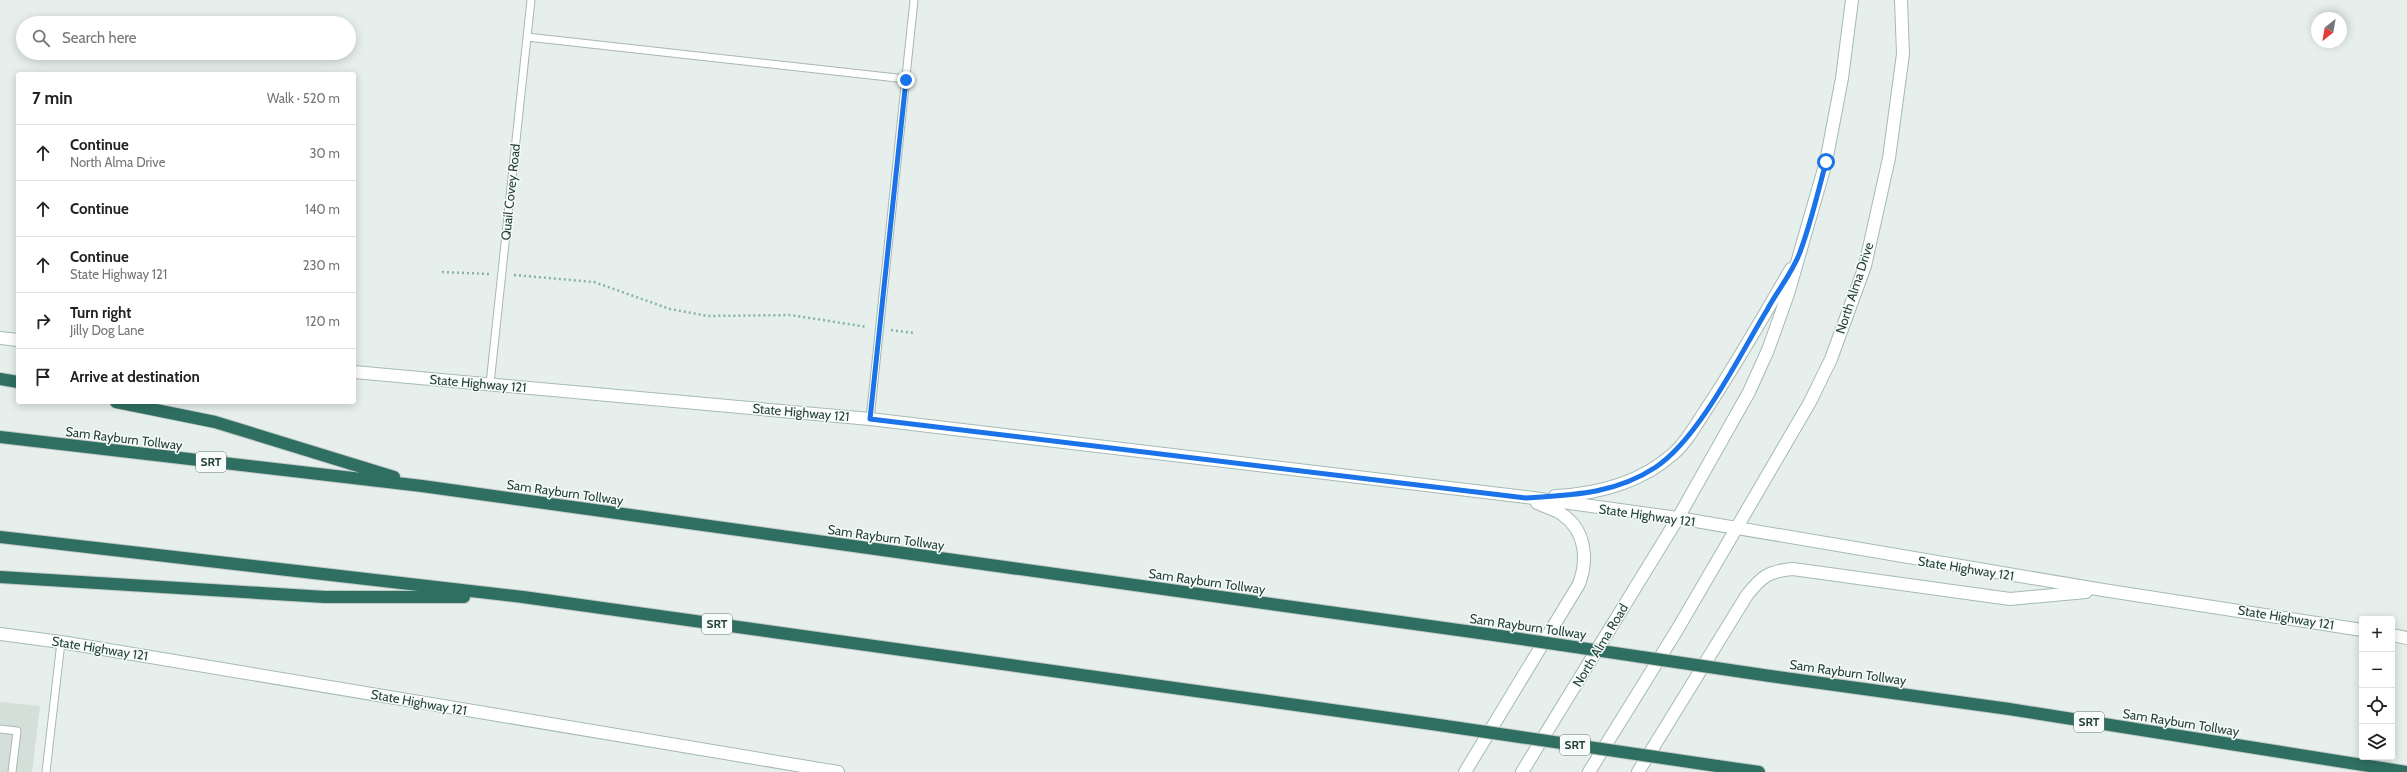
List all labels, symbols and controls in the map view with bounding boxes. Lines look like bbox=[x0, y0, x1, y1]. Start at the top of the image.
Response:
north arrow bbox=[2311, 12, 2347, 48]
search box bbox=[16, 16, 356, 60]
icon: search bbox=[30, 27, 52, 49]
text: Search here bbox=[62, 29, 137, 47]
route end bbox=[897, 71, 915, 89]
text: 7 min bbox=[32, 88, 73, 108]
text: Walk · 520 m bbox=[267, 90, 340, 106]
text: Continue bbox=[70, 136, 129, 154]
icon: ahead bbox=[32, 142, 54, 164]
street label: Quail Covey Road bbox=[497, 143, 523, 241]
text: 30 m bbox=[310, 145, 340, 161]
route start bbox=[1817, 153, 1835, 171]
text: North Alma Drive bbox=[70, 154, 165, 170]
icon: ahead bbox=[32, 198, 54, 220]
text: Continue bbox=[70, 200, 129, 218]
text: 140 m bbox=[305, 201, 340, 217]
street label: North Alma Drive bbox=[1832, 240, 1876, 336]
text: Continue bbox=[70, 248, 129, 266]
icon: ahead bbox=[32, 254, 54, 276]
text: 230 m bbox=[303, 257, 340, 273]
text: State Highway 121 bbox=[70, 266, 167, 282]
text: Turn right bbox=[70, 304, 131, 322]
icon: right bbox=[32, 310, 54, 332]
text: 120 m bbox=[306, 313, 340, 329]
text: Jilly Dog Lane bbox=[70, 322, 144, 338]
icon: arrive bbox=[32, 366, 54, 388]
text: Arrive at destination bbox=[70, 368, 200, 386]
street label: State Highway 121 bbox=[429, 371, 527, 395]
street label: State Highway 121 bbox=[752, 400, 850, 424]
street label: Sam Rayburn Tollway bbox=[65, 423, 184, 453]
road number: SRT bbox=[196, 452, 226, 472]
street label: Sam Rayburn Tollway bbox=[506, 476, 625, 508]
street label: State Highway 121 bbox=[1598, 500, 1696, 530]
street label: Sam Rayburn Tollway bbox=[827, 521, 946, 553]
street label: State Highway 121 bbox=[1917, 552, 2015, 584]
street label: Sam Rayburn Tollway bbox=[1148, 565, 1267, 597]
street label: North Alma Road bbox=[1569, 600, 1631, 690]
street label: State Highway 121 bbox=[2237, 601, 2335, 633]
street label: Sam Rayburn Tollway bbox=[1469, 610, 1588, 642]
road number: SRT bbox=[702, 614, 732, 634]
map controls bbox=[2359, 616, 2395, 760]
button: + bbox=[2359, 616, 2395, 652]
street label: State Highway 121 bbox=[51, 632, 149, 664]
button: − bbox=[2359, 652, 2395, 688]
street label: Sam Rayburn Tollway bbox=[1789, 656, 1908, 688]
street label: State Highway 121 bbox=[370, 686, 468, 718]
button: locate bbox=[2359, 688, 2395, 724]
street label: Sam Rayburn Tollway bbox=[2122, 705, 2241, 739]
road number: SRT bbox=[2074, 712, 2104, 732]
button: layers bbox=[2359, 724, 2395, 760]
road number: SRT bbox=[1560, 735, 1590, 755]

